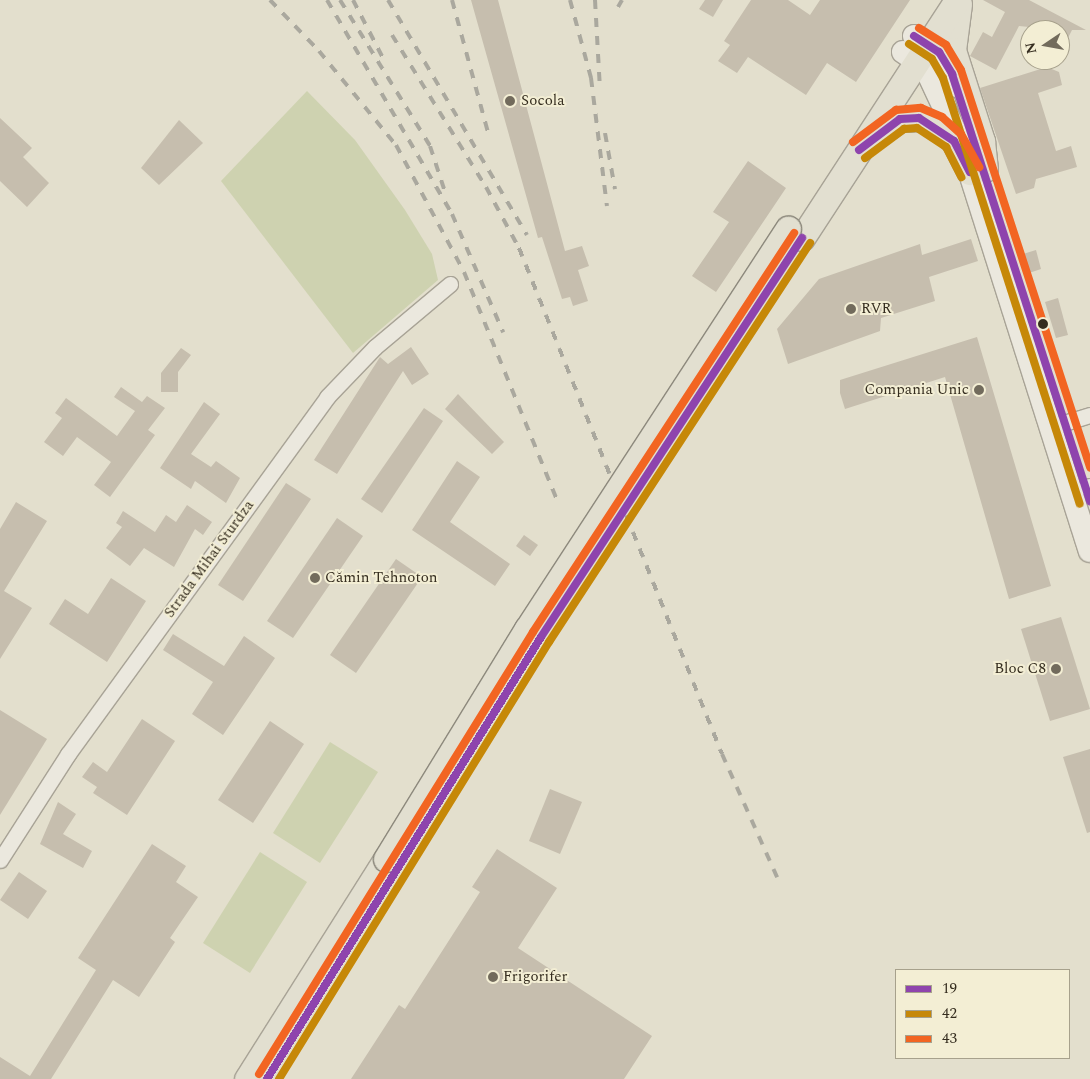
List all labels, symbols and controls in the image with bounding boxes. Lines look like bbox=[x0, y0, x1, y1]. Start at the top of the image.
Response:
north arrow bbox=[1020, 20, 1070, 70]
text: N bbox=[1019, 40, 1042, 56]
place label: Socola bbox=[521, 92, 564, 110]
marker: Socola bbox=[503, 94, 517, 108]
place label: RVR bbox=[861, 300, 891, 318]
marker: RVR bbox=[845, 303, 857, 315]
unlabelled marker bbox=[1038, 319, 1048, 329]
place label: Compania Unic bbox=[864, 381, 969, 399]
marker: Compania Unic bbox=[973, 384, 985, 396]
street label: Strada Mihai Sturdza bbox=[160, 497, 258, 621]
place label: Cămin Tehnoton bbox=[325, 569, 438, 587]
marker: Cămin Tehnoton bbox=[309, 572, 321, 584]
place label: Bloc C8 bbox=[994, 660, 1046, 678]
marker: Bloc C8 bbox=[1050, 663, 1062, 675]
place label: Frigorifer bbox=[503, 968, 568, 986]
legend bbox=[895, 969, 1070, 1059]
marker: Frigorifer bbox=[487, 971, 499, 983]
text: 19 bbox=[942, 977, 957, 1000]
text: 42 bbox=[942, 1002, 957, 1025]
text: 43 bbox=[942, 1027, 957, 1050]

